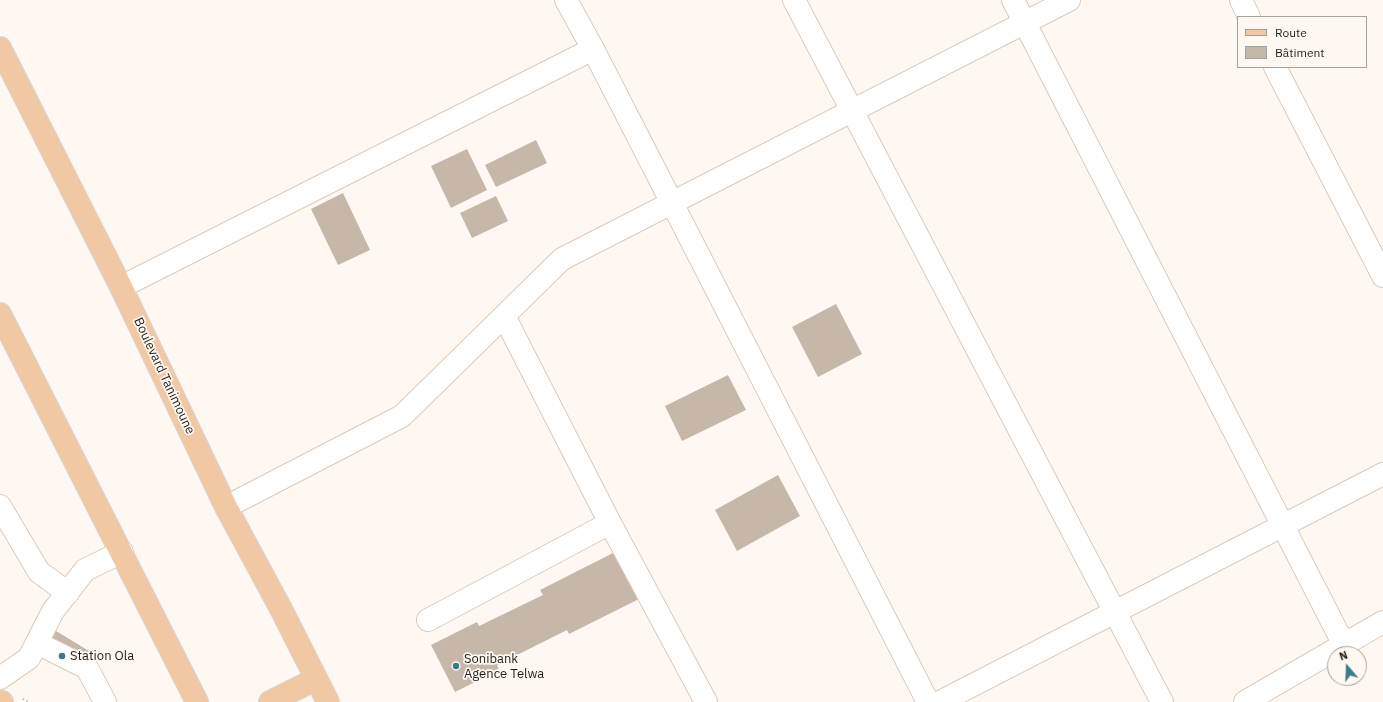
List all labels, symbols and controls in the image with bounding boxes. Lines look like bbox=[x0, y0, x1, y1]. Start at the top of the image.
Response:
legend bbox=[1237, 16, 1367, 68]
text: Route bbox=[1275, 25, 1307, 40]
text: Bâtiment bbox=[1275, 45, 1325, 60]
street label: Boulevard Tanimoune bbox=[130, 315, 198, 437]
north arrow bbox=[1327, 646, 1367, 686]
place label: Station Ola bbox=[70, 648, 134, 664]
text: N bbox=[1337, 648, 1349, 664]
marker: Station Ola bbox=[57, 651, 67, 661]
place label: Sonibank Agence Telwa bbox=[464, 651, 544, 682]
marker: Sonibank Agence Telwa bbox=[451, 661, 461, 671]

